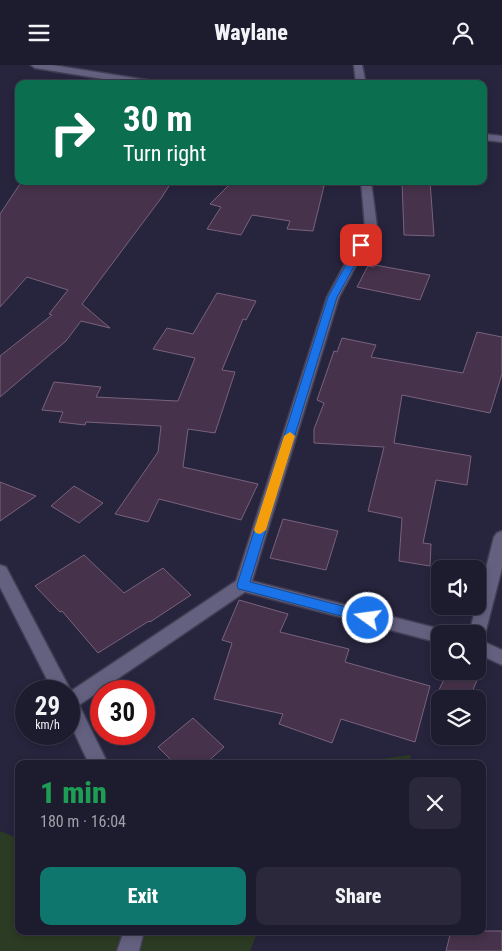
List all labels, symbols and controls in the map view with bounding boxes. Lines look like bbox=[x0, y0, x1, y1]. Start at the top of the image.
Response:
icon: menu bbox=[25, 19, 53, 47]
icon: person bbox=[449, 19, 477, 47]
text: Waylane bbox=[214, 20, 288, 45]
text: 30 m bbox=[123, 99, 192, 140]
icon: right bbox=[40, 100, 105, 165]
text: Turn right bbox=[123, 141, 206, 166]
pin bbox=[340, 224, 382, 266]
icon: arrive bbox=[347, 231, 375, 259]
map controls bbox=[431, 560, 486, 745]
button: sound bbox=[431, 560, 486, 615]
position arrow bbox=[341, 591, 393, 643]
button: search bbox=[431, 625, 486, 680]
speed limit sign: 30 bbox=[90, 680, 155, 745]
button: layers bbox=[431, 690, 486, 745]
text: 29 bbox=[35, 692, 60, 721]
text: km/h bbox=[35, 718, 60, 732]
text: 1 min bbox=[40, 775, 107, 810]
button: close bbox=[409, 777, 461, 829]
text: 180 m · 16:04 bbox=[40, 812, 126, 831]
button: Exit bbox=[40, 867, 246, 925]
button: Share bbox=[256, 867, 461, 925]

